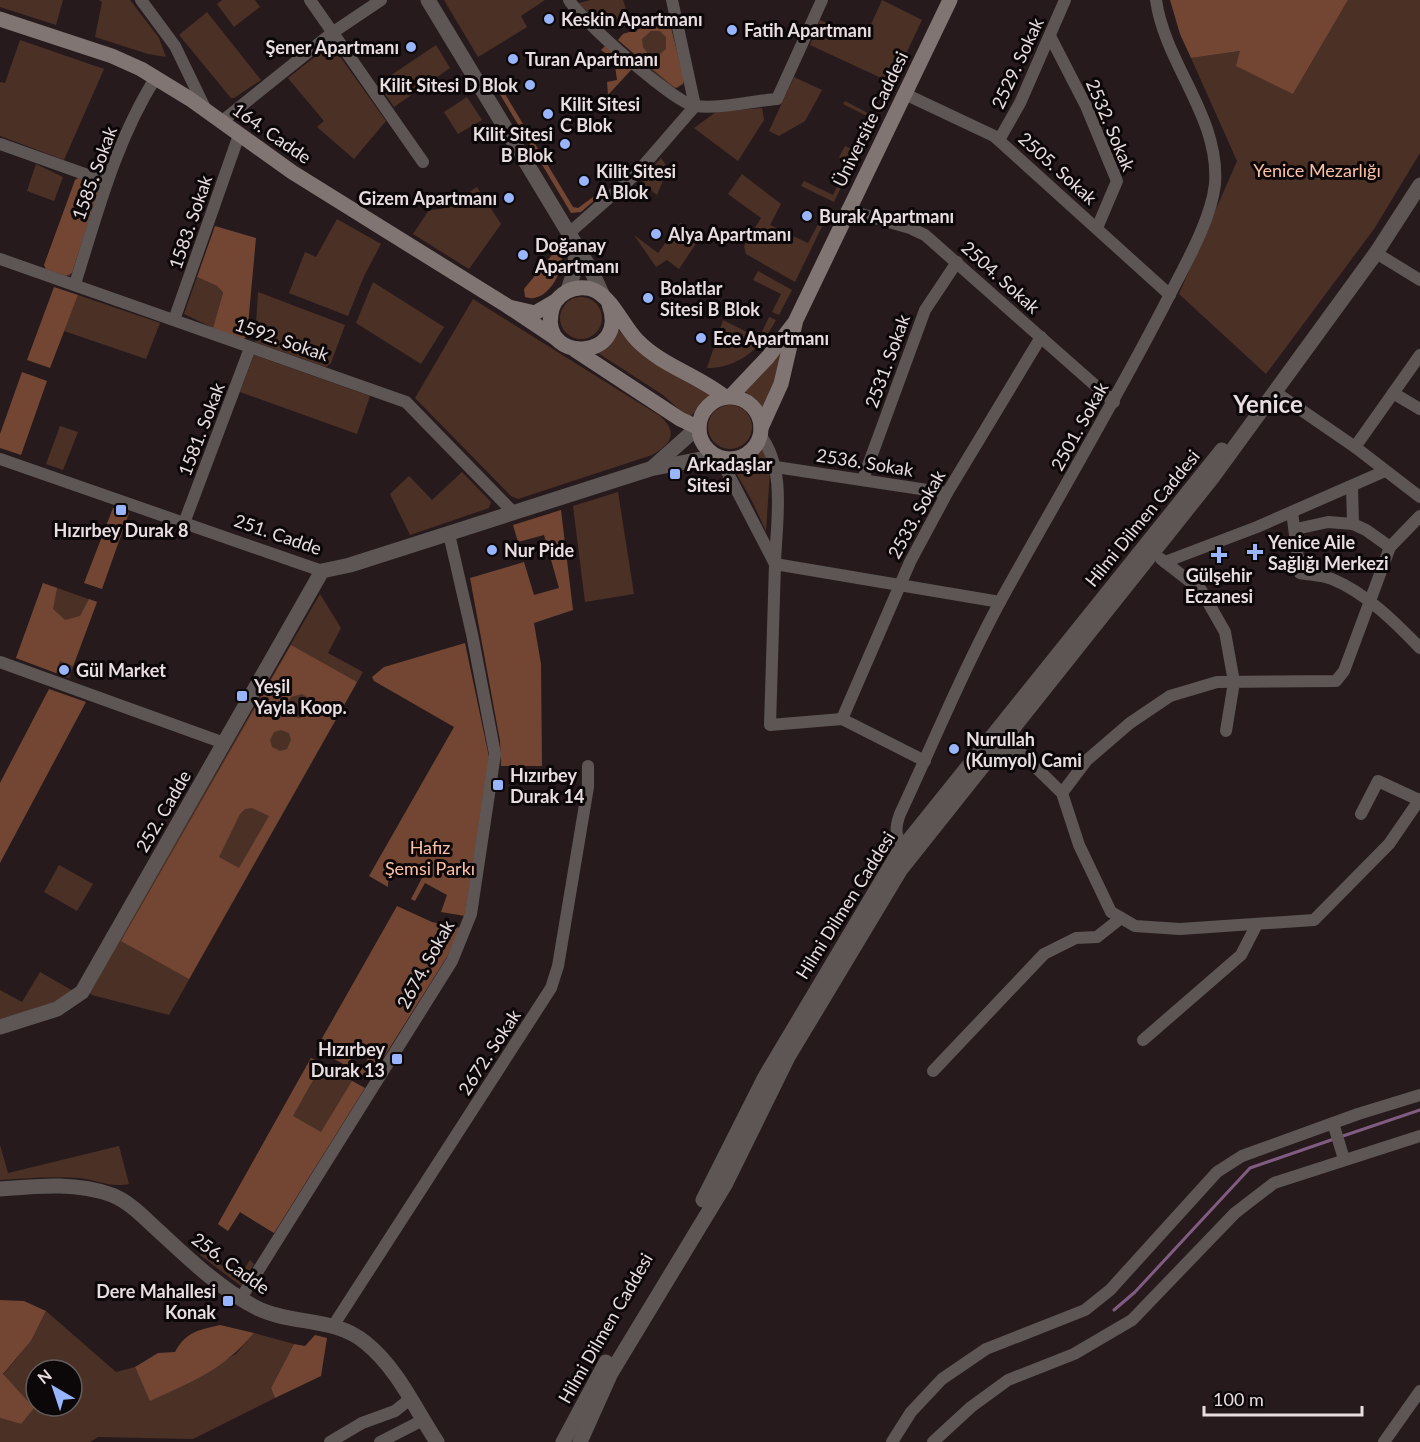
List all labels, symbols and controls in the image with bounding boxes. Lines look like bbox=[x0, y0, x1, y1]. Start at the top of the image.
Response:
place label: Keskin Apartmanı bbox=[561, 8, 703, 30]
marker: Keskin Apartmanı bbox=[542, 12, 556, 26]
street label: 2529. Sokak bbox=[986, 13, 1048, 112]
place label: Fatih Apartmanı bbox=[744, 19, 872, 41]
marker: Fatih Apartmanı bbox=[725, 23, 739, 37]
place label: Şener Apartmanı bbox=[265, 36, 399, 58]
marker: Şener Apartmanı bbox=[404, 40, 418, 54]
place label: Turan Apartmanı bbox=[525, 48, 658, 70]
street label: Üniversite Caddesi bbox=[828, 48, 912, 190]
marker: Turan Apartmanı bbox=[506, 52, 520, 66]
place label: Kilit Sitesi D Blok bbox=[379, 74, 518, 96]
street label: 2532. Sokak bbox=[1082, 76, 1141, 175]
marker: Kilit Sitesi D Blok bbox=[523, 78, 537, 92]
place label: Kilit Sitesi C Blok bbox=[560, 93, 640, 136]
street label: 164. Cadde bbox=[228, 98, 316, 168]
marker: Kilit Sitesi C Blok bbox=[541, 107, 555, 121]
street label: 1585. Sokak bbox=[67, 123, 121, 223]
place label: Kilit Sitesi B Blok bbox=[473, 123, 553, 166]
street label: 2505. Sokak bbox=[1014, 127, 1102, 209]
marker: Kilit Sitesi B Blok bbox=[558, 137, 572, 151]
park label: Yenice Mezarlığı bbox=[1253, 159, 1381, 181]
place label: Kilit Sitesi A Blok bbox=[595, 160, 676, 203]
street label: 1583. Sokak bbox=[164, 171, 217, 272]
marker: Kilit Sitesi A Blok bbox=[577, 174, 591, 188]
place label: Gizem Apartmanı bbox=[359, 187, 497, 209]
marker: Gizem Apartmanı bbox=[502, 191, 516, 205]
place label: Burak Apartmanı bbox=[819, 205, 954, 227]
marker: Burak Apartmanı bbox=[800, 209, 814, 223]
place label: Alya Apartmanı bbox=[667, 223, 791, 245]
marker: Alya Apartmanı bbox=[649, 227, 663, 241]
place label: Doğanay Apartmanı bbox=[534, 234, 619, 277]
street label: 2504. Sokak bbox=[957, 236, 1045, 318]
marker: Doğanay Apartmanı bbox=[516, 248, 530, 262]
place label: Bolatlar Sitesi B Blok bbox=[660, 277, 760, 320]
marker: Bolatlar Sitesi B Blok bbox=[641, 291, 655, 305]
street label: 2531. Sokak bbox=[860, 311, 914, 411]
street label: 1592. Sokak bbox=[232, 313, 333, 366]
place label: Ece Apartmanı bbox=[713, 327, 829, 349]
marker: Ece Apartmanı bbox=[694, 331, 708, 345]
street label: 2501. Sokak bbox=[1046, 377, 1113, 474]
street label: 1581. Sokak bbox=[173, 379, 229, 479]
district label: Yenice bbox=[1232, 389, 1303, 418]
street label: 2536. Sokak bbox=[815, 443, 916, 481]
street label: Hilmi Dilmen Caddesi bbox=[1080, 445, 1204, 591]
place label: Arkadaşlar Sitesi bbox=[686, 453, 773, 496]
street label: 2533. Sokak bbox=[883, 465, 950, 562]
marker: Arkadaşlar Sitesi bbox=[668, 467, 682, 481]
marker: Hızırbey Durak 8 bbox=[114, 503, 128, 517]
street label: 251. Cadde bbox=[231, 509, 325, 559]
place label: Hızırbey Durak 8 bbox=[54, 519, 188, 541]
place label: Yenice Aile Sağlığı Merkezi bbox=[1267, 531, 1389, 574]
place label: Nur Pide bbox=[504, 539, 574, 561]
marker: Nur Pide bbox=[485, 543, 499, 557]
marker: Yenice Aile Sağlığı Merkezi bbox=[1246, 543, 1264, 561]
marker: Gülşehir Eczanesi bbox=[1212, 548, 1226, 562]
place label: Gülşehir Eczanesi bbox=[1185, 564, 1253, 607]
place label: Gül Market bbox=[76, 659, 166, 681]
marker: Gül Market bbox=[57, 663, 71, 677]
place label: Yeşil Yayla Koop. bbox=[253, 675, 347, 718]
marker: Yeşil Yayla Koop. bbox=[235, 689, 249, 703]
place label: Nurullah (Kumyol) Cami bbox=[966, 728, 1082, 771]
marker: Nurullah (Kumyol) Cami bbox=[947, 742, 961, 756]
place label: Hızırbey Durak 14 bbox=[510, 764, 584, 807]
street label: 252. Cadde bbox=[131, 766, 195, 856]
marker: Hızırbey Durak 14 bbox=[491, 778, 505, 792]
street label: Hilmi Dilmen Caddesi bbox=[791, 827, 899, 983]
park label: Hafız Şemsi Parkı bbox=[385, 836, 475, 879]
street label: 2674. Sokak bbox=[392, 915, 459, 1012]
street label: 2672. Sokak bbox=[453, 1004, 525, 1099]
place label: Hızırbey Durak 13 bbox=[311, 1038, 385, 1081]
marker: Hızırbey Durak 13 bbox=[390, 1052, 404, 1066]
street label: 256. Cadde bbox=[188, 1227, 274, 1299]
street label: Hilmi Dilmen Caddesi bbox=[553, 1249, 657, 1407]
place label: Dere Mahallesi Konak bbox=[96, 1280, 216, 1323]
marker: Dere Mahallesi Konak bbox=[221, 1294, 235, 1308]
north arrow bbox=[24, 1358, 84, 1418]
text: N bbox=[33, 1365, 55, 1387]
scale bar bbox=[1204, 1379, 1362, 1417]
text: 100 m bbox=[1213, 1388, 1264, 1410]

